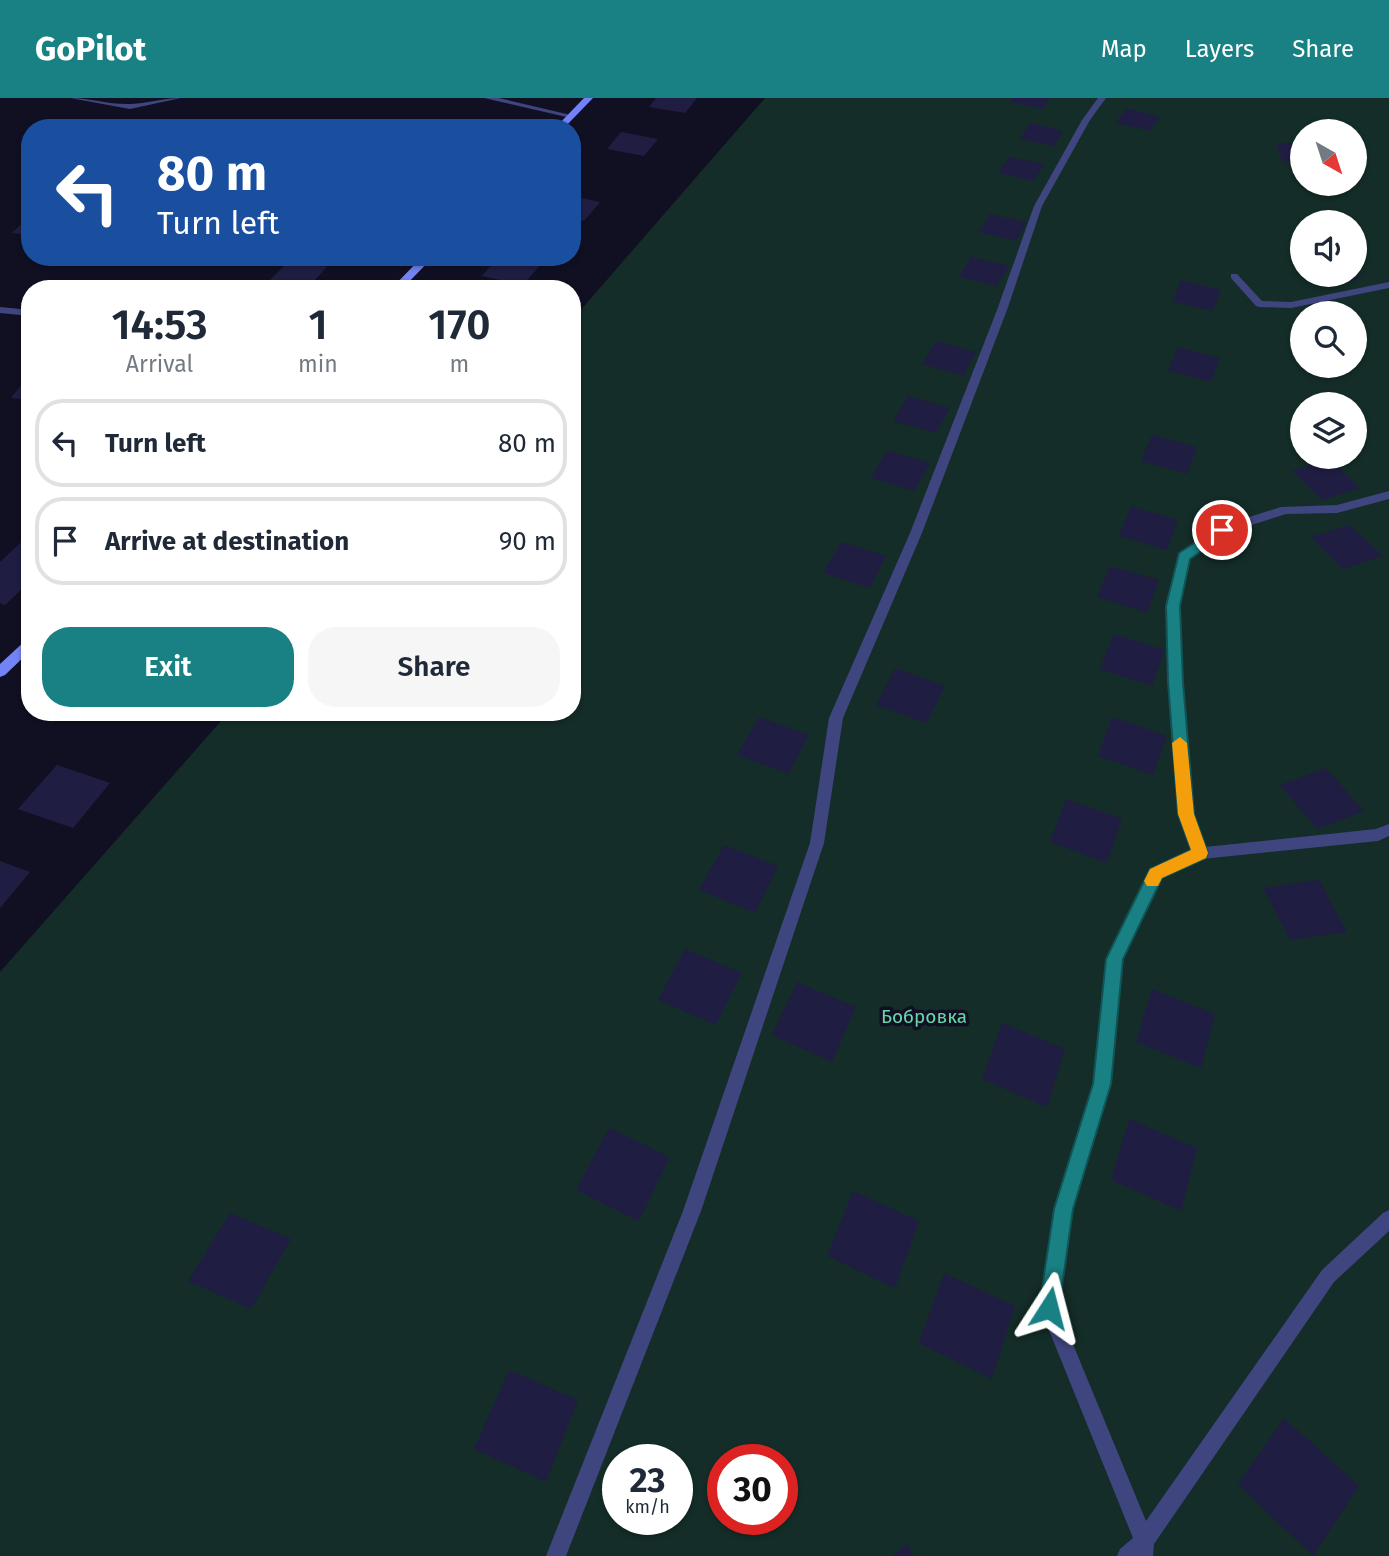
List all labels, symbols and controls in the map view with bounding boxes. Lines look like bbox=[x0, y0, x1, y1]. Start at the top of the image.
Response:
text: GoPilot bbox=[35, 29, 146, 69]
text: Map bbox=[1101, 35, 1147, 63]
text: Layers bbox=[1185, 35, 1254, 63]
text: Share bbox=[1292, 35, 1354, 63]
north arrow bbox=[1290, 119, 1367, 196]
map controls bbox=[1290, 119, 1367, 469]
text: 80 m bbox=[157, 144, 267, 203]
icon: left bbox=[42, 147, 133, 238]
text: Turn left bbox=[157, 204, 279, 242]
button: sound bbox=[1290, 210, 1367, 287]
text: 14:53 bbox=[111, 300, 208, 350]
text: 1 bbox=[308, 300, 328, 350]
text: 170 bbox=[428, 300, 491, 350]
button: search bbox=[1290, 301, 1367, 378]
text: Arrival bbox=[126, 350, 193, 378]
text: min bbox=[298, 350, 338, 378]
text: m bbox=[450, 350, 469, 378]
button: layers bbox=[1290, 392, 1367, 469]
icon: left bbox=[46, 424, 84, 462]
text: Turn left bbox=[105, 428, 206, 459]
text: 80 m bbox=[498, 428, 556, 459]
pin bbox=[1192, 500, 1252, 560]
icon: arrive bbox=[1203, 511, 1241, 549]
icon: arrive bbox=[46, 522, 84, 560]
text: Arrive at destination bbox=[105, 526, 349, 557]
text: 90 m bbox=[499, 526, 556, 557]
button: Exit bbox=[42, 627, 294, 707]
button: Share bbox=[308, 627, 560, 707]
park label: Бобровка bbox=[881, 1005, 967, 1028]
position arrow bbox=[1012, 1271, 1086, 1345]
speed limit sign: 30 bbox=[707, 1444, 798, 1535]
text: 23 bbox=[629, 1459, 666, 1501]
text: km/h bbox=[625, 1496, 670, 1518]

